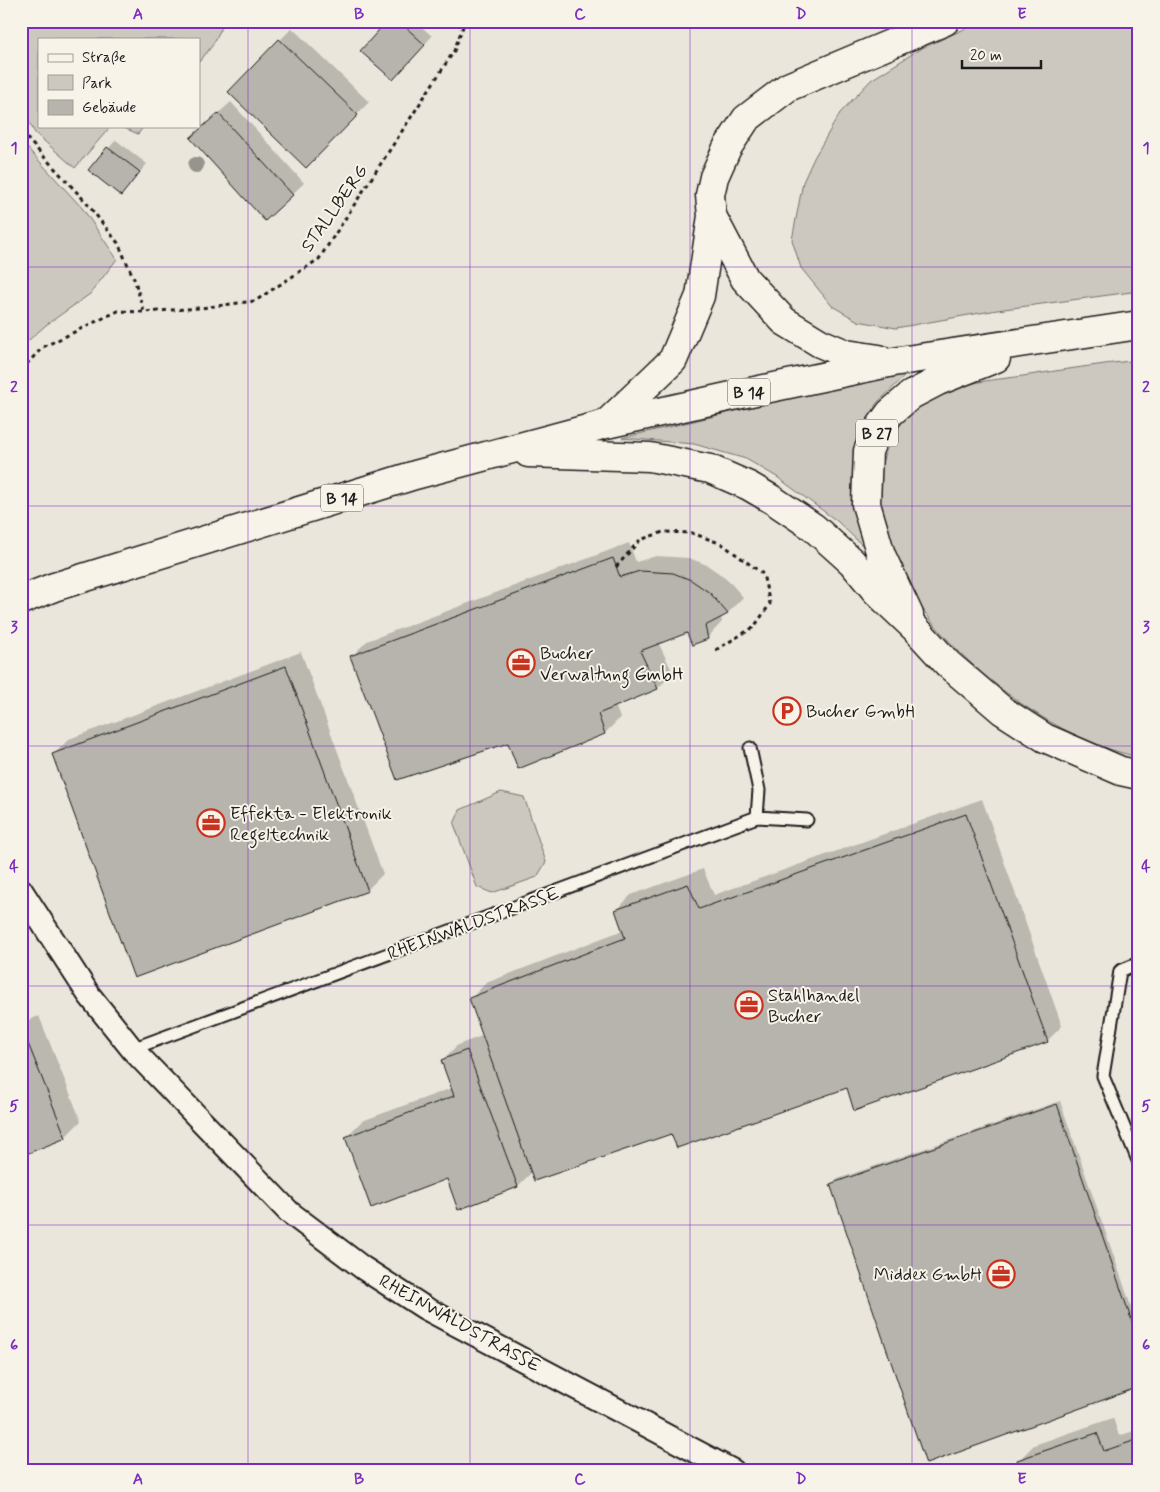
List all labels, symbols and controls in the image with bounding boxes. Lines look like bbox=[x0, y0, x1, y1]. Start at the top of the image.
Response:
text: A bbox=[133, 4, 143, 25]
text: B bbox=[354, 4, 364, 25]
text: C bbox=[574, 4, 586, 25]
text: D bbox=[795, 4, 807, 25]
text: E bbox=[1017, 4, 1027, 25]
legend bbox=[38, 38, 200, 128]
scale bar bbox=[962, 38, 1041, 70]
text: 20 m bbox=[970, 46, 1002, 66]
text: Straße bbox=[82, 48, 126, 68]
text: Park bbox=[82, 74, 112, 94]
text: Gebäude bbox=[82, 98, 136, 118]
text: 1 bbox=[10, 138, 18, 159]
text: 1 bbox=[1142, 138, 1150, 159]
street label: STALLBERG bbox=[296, 160, 374, 257]
text: 2 bbox=[10, 377, 18, 398]
text: 2 bbox=[1142, 377, 1150, 398]
road number: B 14 bbox=[728, 378, 770, 406]
road number: B 27 bbox=[856, 419, 898, 446]
road number: B 14 bbox=[321, 484, 363, 512]
text: 3 bbox=[10, 617, 18, 638]
text: 3 bbox=[1142, 617, 1150, 638]
place label: Bucher Verwaltung GmbH bbox=[540, 642, 684, 689]
office icon: Bucher Verwaltung GmbH bbox=[506, 648, 536, 678]
parking icon: Bucher GmbH bbox=[772, 696, 802, 726]
place label: Bucher GmbH bbox=[806, 700, 915, 724]
place label: Effekta - Elektronik Regeltechnik bbox=[230, 802, 392, 849]
office icon: Effekta - Elektronik Regeltechnik bbox=[196, 808, 226, 838]
text: 4 bbox=[9, 856, 19, 877]
text: 4 bbox=[1141, 856, 1151, 877]
street label: RHEINWALDSTRASSE bbox=[384, 882, 563, 966]
place label: Stahlhandel Bucher bbox=[768, 984, 860, 1029]
office icon: Stahlhandel Bucher bbox=[734, 990, 764, 1020]
text: 5 bbox=[9, 1096, 19, 1117]
text: 5 bbox=[1141, 1096, 1151, 1117]
office icon: Middex GmbH bbox=[986, 1259, 1016, 1289]
place label: Middex GmbH bbox=[874, 1263, 982, 1287]
street label: RHEINWALDSTRASSE bbox=[374, 1269, 545, 1378]
text: 6 bbox=[10, 1335, 18, 1356]
text: 6 bbox=[1142, 1335, 1150, 1356]
text: A bbox=[133, 1469, 143, 1490]
text: B bbox=[354, 1469, 364, 1490]
text: C bbox=[574, 1469, 586, 1490]
text: D bbox=[795, 1469, 807, 1490]
text: E bbox=[1017, 1469, 1027, 1490]

